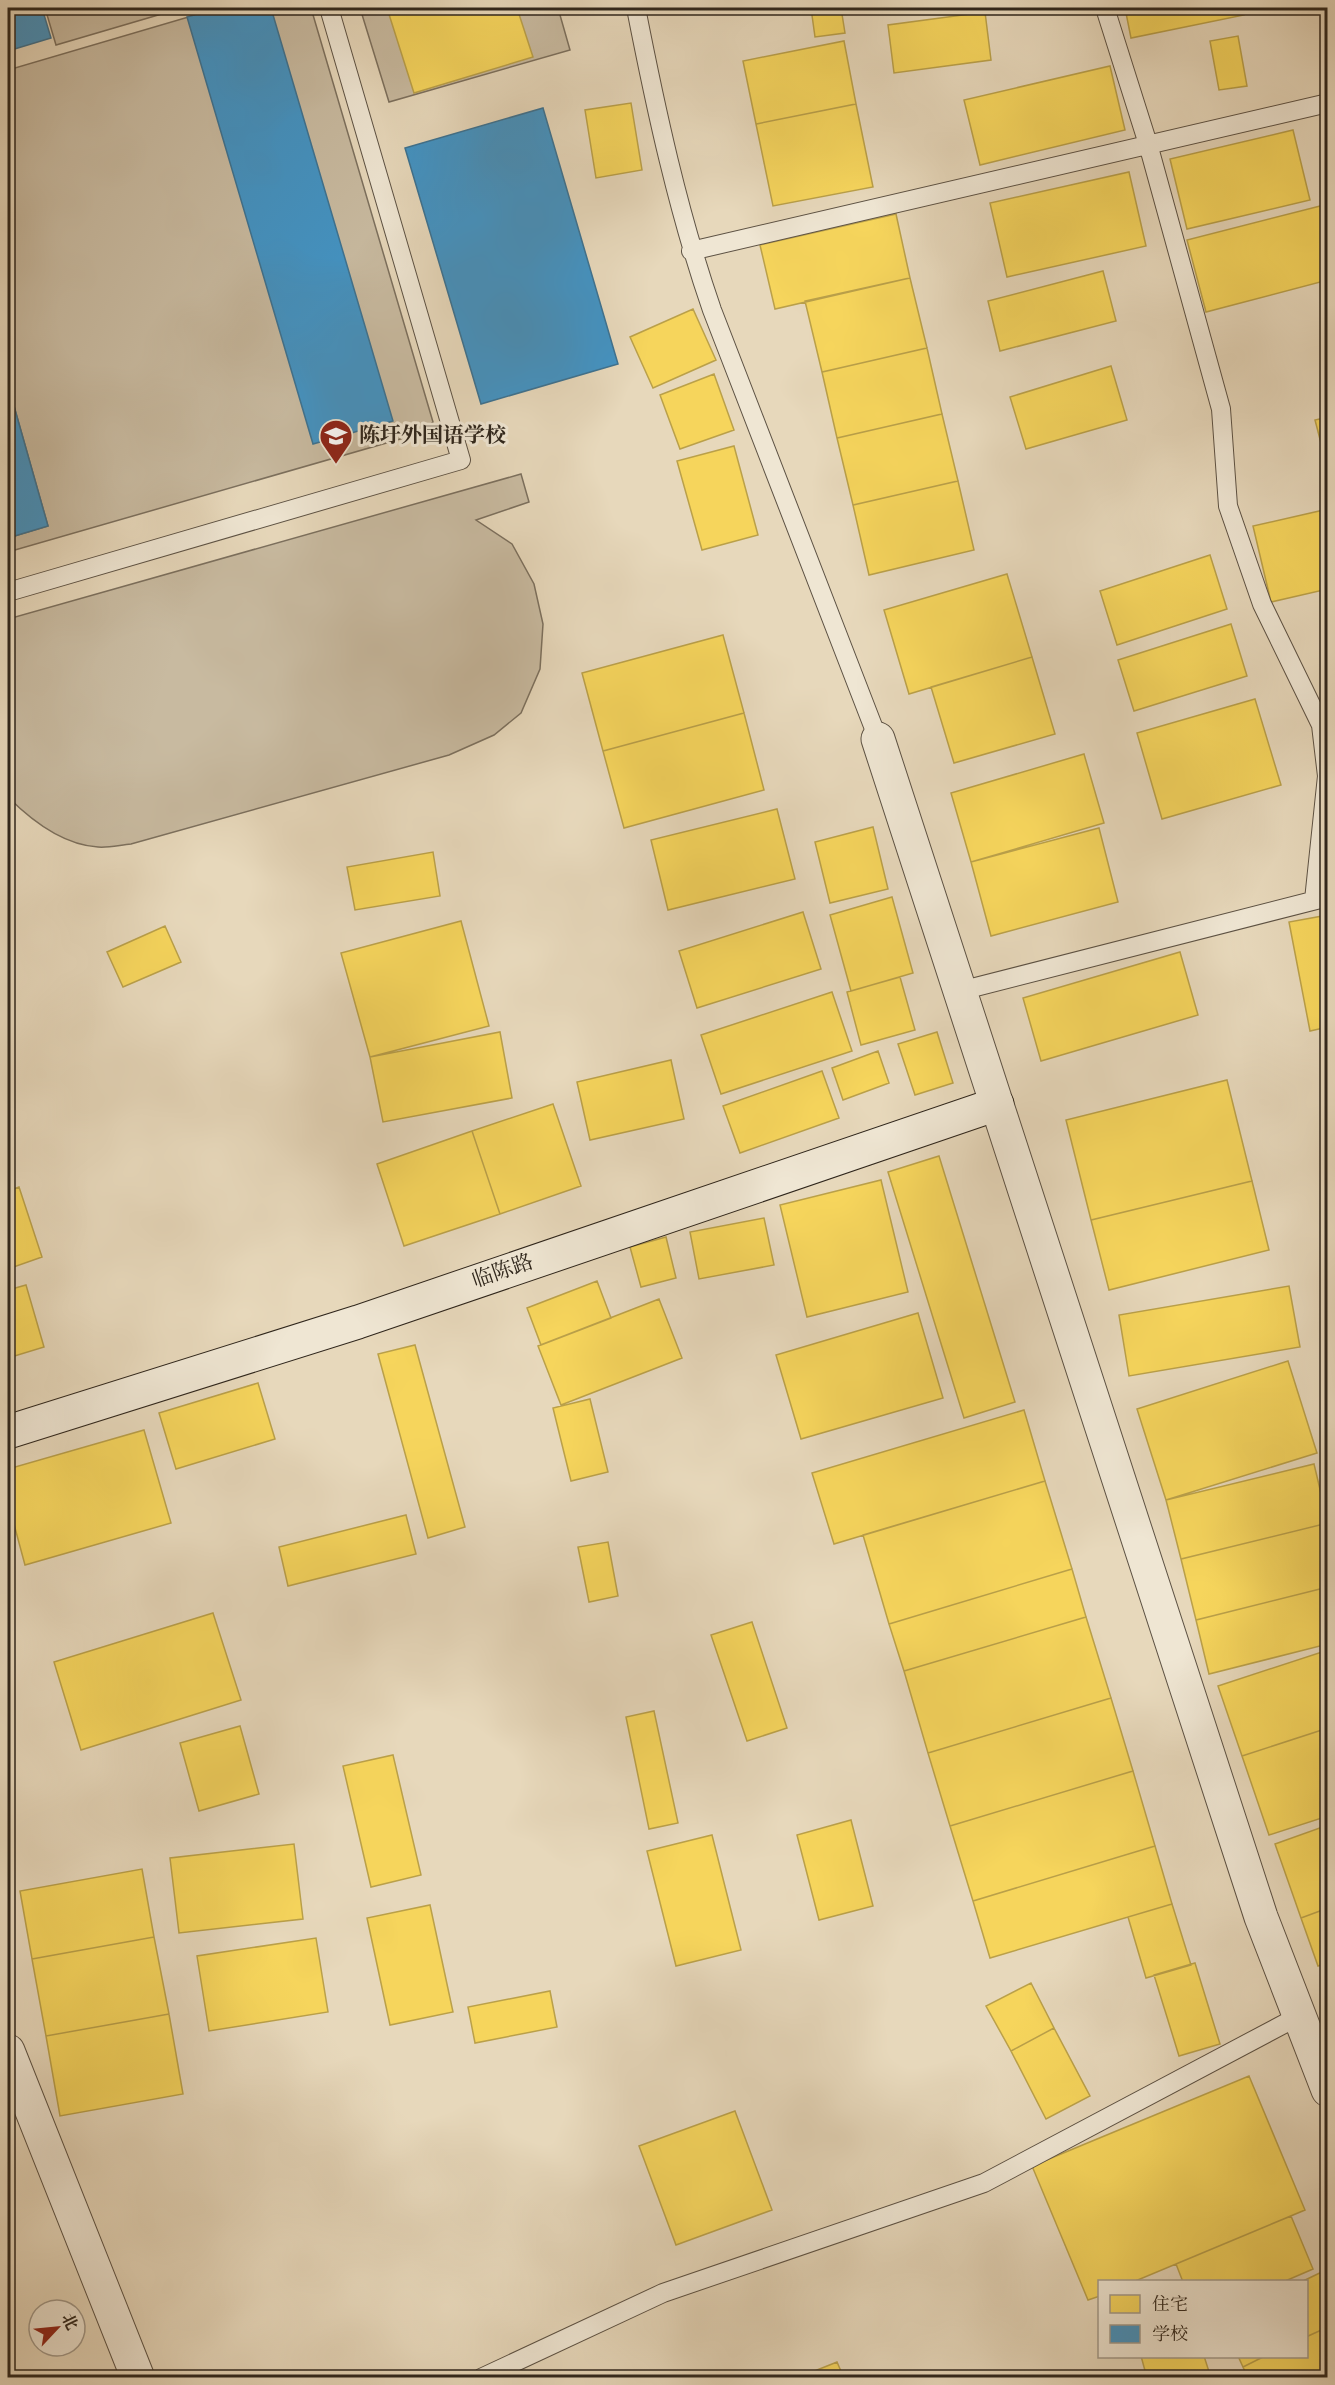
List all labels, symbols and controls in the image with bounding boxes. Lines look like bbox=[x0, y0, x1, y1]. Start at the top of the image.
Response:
school or university icon: 陈圩外国语学校 bbox=[318, 418, 354, 465]
place label: 陈圩外国语学校 bbox=[359, 422, 506, 451]
street label: 临陈路 bbox=[468, 1248, 538, 1296]
legend bbox=[1098, 2280, 1308, 2358]
text: 住宅 bbox=[1152, 2293, 1188, 2318]
north arrow bbox=[27, 2298, 87, 2358]
text: 北 bbox=[55, 2310, 82, 2334]
text: 学校 bbox=[1152, 2323, 1188, 2348]

